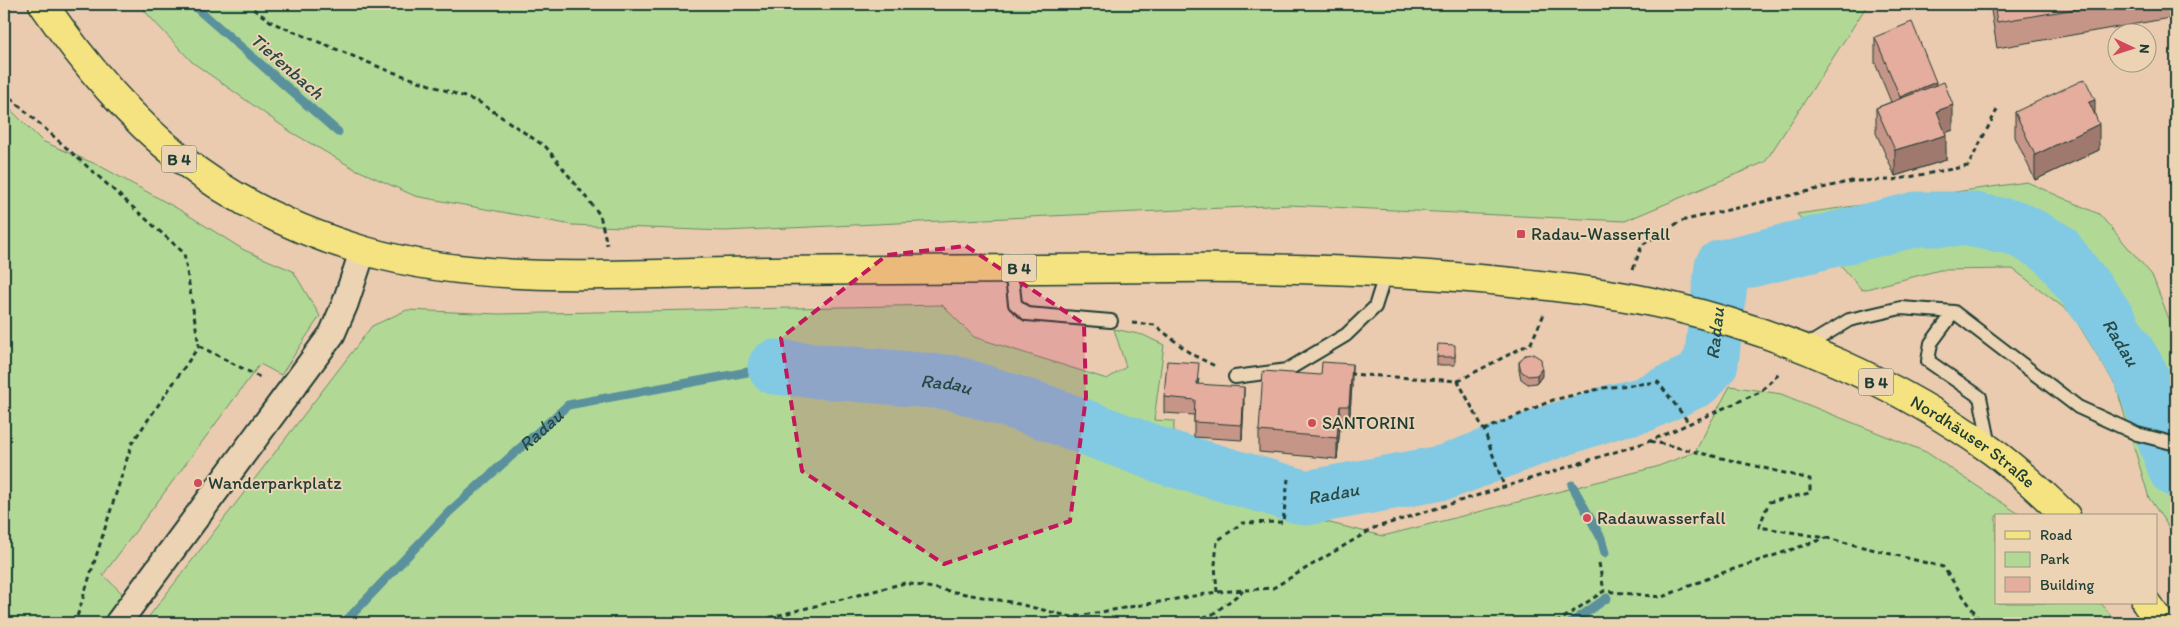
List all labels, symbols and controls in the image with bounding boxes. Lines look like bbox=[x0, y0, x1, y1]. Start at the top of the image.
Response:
north arrow bbox=[2108, 22, 2158, 72]
water label: Tiefenbach bbox=[246, 28, 329, 104]
text: N bbox=[2136, 44, 2153, 54]
road number: B 4 bbox=[162, 146, 196, 172]
place label: Radau-Wasserfall bbox=[1531, 223, 1670, 245]
marker: Radau-Wasserfall bbox=[1515, 228, 1527, 240]
road number: B 4 bbox=[1002, 254, 1036, 282]
water label: Radau bbox=[1700, 306, 1729, 360]
water label: Radau bbox=[2098, 314, 2145, 370]
water label: Radau bbox=[919, 368, 975, 399]
road number: B 4 bbox=[1858, 368, 1894, 396]
street label: Nordhäuser Straße bbox=[1907, 390, 2040, 493]
water label: Radau bbox=[514, 403, 568, 456]
place label: SANTORINI bbox=[1322, 412, 1415, 434]
marker: SANTORINI bbox=[1306, 417, 1318, 429]
place label: Wanderparkplatz bbox=[208, 472, 342, 494]
marker: Wanderparkplatz bbox=[192, 477, 204, 489]
water label: Radau bbox=[1306, 477, 1361, 509]
place label: Radauwasserfall bbox=[1597, 507, 1725, 529]
marker: Radauwasserfall bbox=[1581, 512, 1593, 524]
legend bbox=[1995, 514, 2158, 604]
text: Road bbox=[2040, 526, 2073, 544]
text: Park bbox=[2040, 550, 2070, 568]
text: Building bbox=[2040, 576, 2094, 594]

